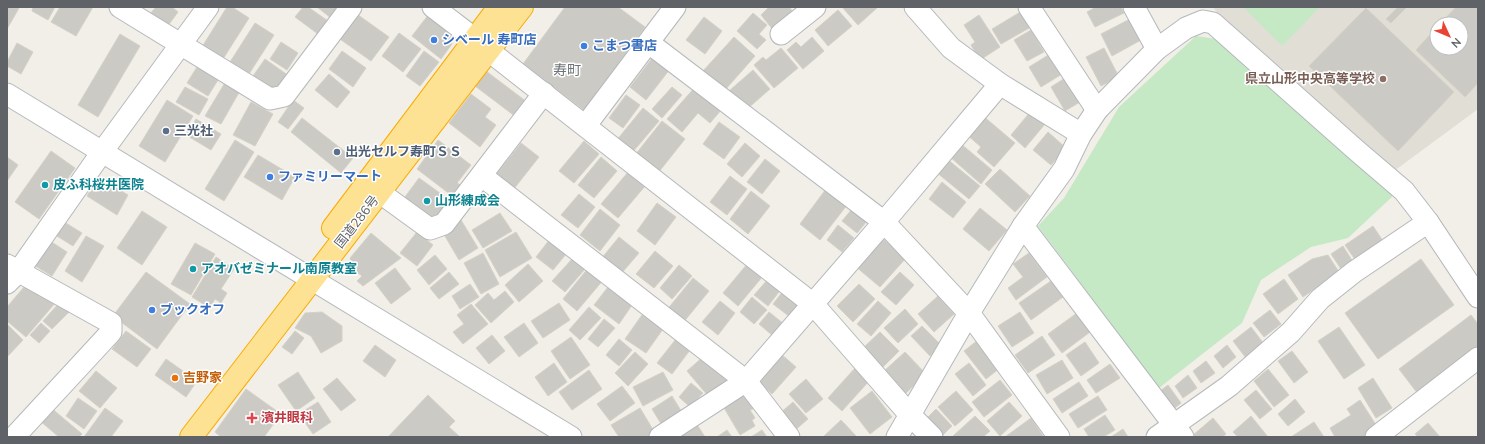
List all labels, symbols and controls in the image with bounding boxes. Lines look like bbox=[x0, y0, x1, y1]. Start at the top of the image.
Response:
north arrow bbox=[1429, 16, 1469, 56]
place label: シベール 寿町店 bbox=[442, 31, 537, 49]
text: N bbox=[1448, 34, 1464, 51]
marker: シベール 寿町店 bbox=[429, 35, 439, 45]
place label: こまつ書店 bbox=[592, 37, 657, 55]
marker: こまつ書店 bbox=[579, 41, 589, 51]
district label: 寿町 bbox=[553, 61, 581, 80]
place label: 県立山形中央高等学校 bbox=[1245, 70, 1375, 88]
marker: 県立山形中央高等学校 bbox=[1378, 74, 1388, 84]
place label: 三光社 bbox=[174, 122, 213, 140]
marker: 三光社 bbox=[161, 126, 171, 136]
place label: 出光セルフ寿町ＳＳ bbox=[345, 143, 462, 161]
marker: 出光セルフ寿町ＳＳ bbox=[332, 147, 342, 157]
place label: ファミリーマート bbox=[278, 168, 382, 186]
marker: ファミリーマート bbox=[265, 172, 275, 182]
place label: 皮ふ科桜井医院 bbox=[53, 176, 144, 194]
marker: 皮ふ科桜井医院 bbox=[40, 180, 50, 190]
street label: 国道286号 bbox=[331, 192, 383, 252]
place label: 山形練成会 bbox=[435, 192, 500, 210]
marker: 山形練成会 bbox=[422, 196, 432, 206]
place label: アオバゼミナール南原教室 bbox=[201, 260, 357, 278]
marker: アオバゼミナール南原教室 bbox=[188, 264, 198, 274]
place label: ブックオフ bbox=[160, 301, 225, 319]
marker: ブックオフ bbox=[147, 305, 157, 315]
place label: 吉野家 bbox=[183, 369, 222, 387]
marker: 吉野家 bbox=[170, 373, 180, 383]
place label: 濱井眼科 bbox=[261, 409, 313, 427]
marker: 濱井眼科 bbox=[246, 412, 258, 424]

